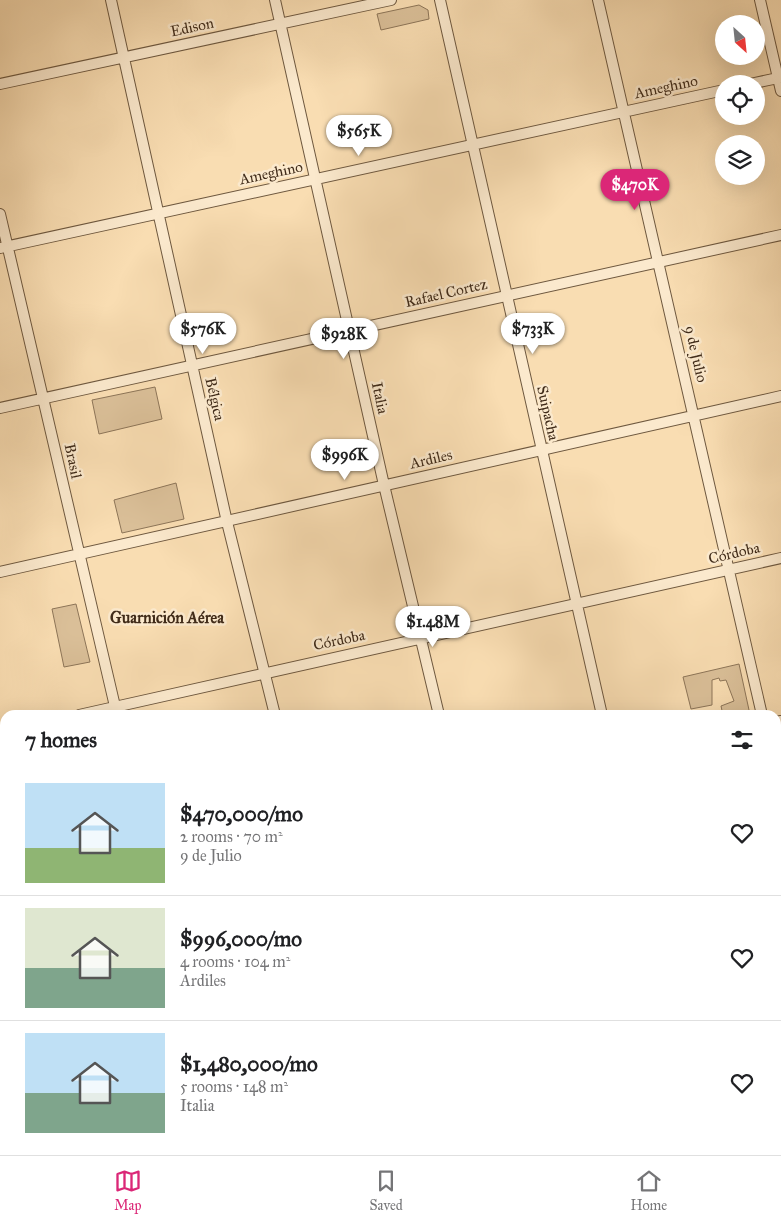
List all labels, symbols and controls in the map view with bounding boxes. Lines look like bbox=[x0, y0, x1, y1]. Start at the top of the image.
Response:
street label: Edison bbox=[169, 14, 215, 40]
north arrow bbox=[715, 15, 765, 65]
map controls bbox=[715, 15, 765, 185]
street label: Ameghino bbox=[632, 71, 700, 103]
button: locate bbox=[715, 75, 765, 125]
pin: $565K bbox=[324, 114, 394, 157]
text: $565K bbox=[337, 121, 381, 140]
button: layers bbox=[715, 135, 765, 185]
street label: Ameghino bbox=[237, 157, 305, 189]
pin: $470K bbox=[600, 168, 670, 211]
text: $470K bbox=[611, 175, 659, 194]
street label: Rafael Cortez bbox=[403, 275, 489, 311]
pin: $576K bbox=[168, 312, 238, 355]
pin: $733K bbox=[498, 312, 568, 355]
pin: $928K bbox=[309, 318, 379, 360]
text: $576K bbox=[180, 319, 226, 338]
text: $733K bbox=[512, 319, 554, 338]
text: $928K bbox=[321, 324, 367, 343]
street label: 9 de Julio bbox=[680, 324, 711, 385]
street label: Bélgica bbox=[201, 376, 229, 423]
street label: Italia bbox=[368, 380, 392, 416]
street label: Suipacha bbox=[533, 384, 563, 443]
pin: $996K bbox=[310, 438, 380, 481]
street label: Brasil bbox=[61, 442, 86, 481]
text: $996K bbox=[322, 445, 368, 464]
street label: Ardiles bbox=[407, 445, 454, 473]
street label: Córdoba bbox=[707, 538, 762, 568]
pin: $1.48M bbox=[392, 606, 474, 648]
district label: Guarnición Aérea bbox=[110, 608, 225, 627]
text: $1.48M bbox=[406, 612, 460, 631]
street label: Córdoba bbox=[312, 626, 367, 654]
icon: filters bbox=[728, 726, 756, 754]
text: 7 homes bbox=[25, 727, 97, 753]
text: $470,000/mo bbox=[180, 801, 303, 827]
icon: home bbox=[65, 803, 125, 863]
icon: heart bbox=[728, 819, 756, 847]
text: 2 rooms · 70 m² bbox=[180, 827, 283, 846]
text: 9 de Julio bbox=[180, 846, 242, 865]
text: $996,000/mo bbox=[180, 926, 302, 952]
icon: home bbox=[65, 928, 125, 988]
icon: heart bbox=[728, 944, 756, 972]
text: 4 rooms · 104 m² bbox=[180, 952, 290, 971]
text: Ardiles bbox=[180, 971, 226, 990]
text: $1,480,000/mo bbox=[180, 1051, 318, 1077]
icon: home bbox=[65, 1053, 125, 1113]
icon: heart bbox=[728, 1069, 756, 1097]
text: 5 rooms · 148 m² bbox=[180, 1077, 288, 1096]
text: Italia bbox=[180, 1096, 214, 1115]
tab: Map bbox=[114, 1167, 142, 1214]
tab: Saved bbox=[370, 1167, 403, 1214]
tab: Home bbox=[631, 1167, 667, 1214]

